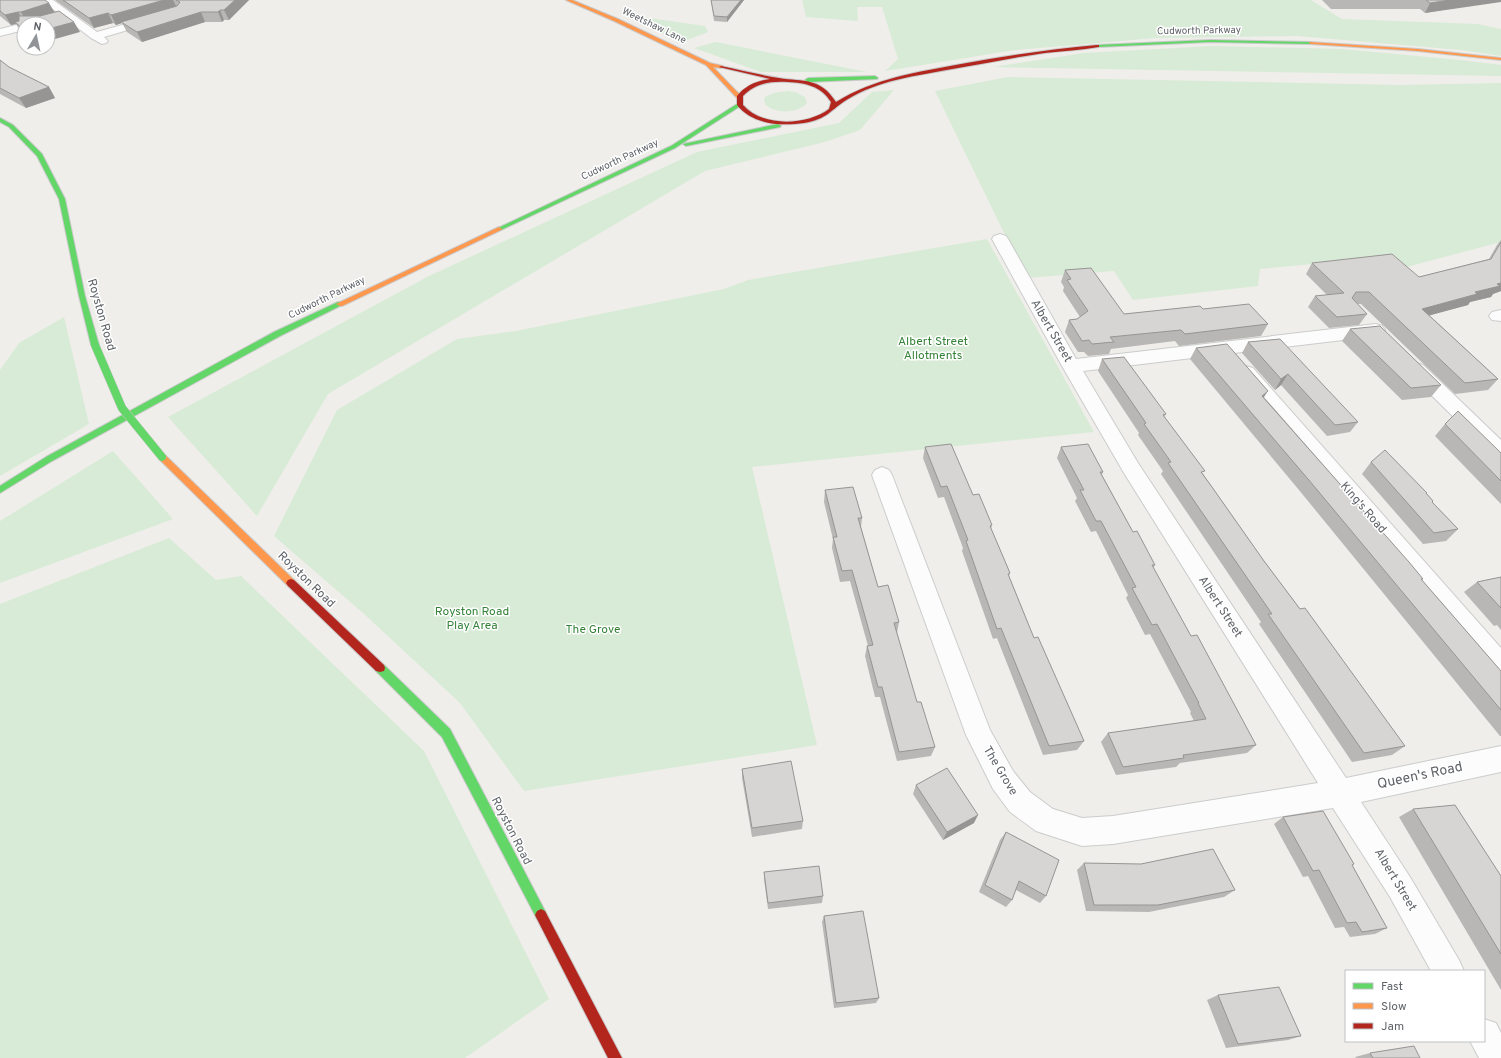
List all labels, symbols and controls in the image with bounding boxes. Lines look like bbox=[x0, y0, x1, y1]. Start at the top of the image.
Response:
street label: Weetshaw Lane bbox=[620, 5, 688, 47]
north arrow bbox=[16, 16, 56, 56]
text: N bbox=[32, 20, 42, 35]
street label: Cudworth Parkway bbox=[1157, 24, 1241, 38]
street label: Cudworth Parkway bbox=[579, 136, 661, 184]
street label: Cudworth Parkway bbox=[286, 274, 368, 322]
street label: Royston Road bbox=[83, 277, 119, 353]
street label: Albert Street bbox=[1027, 297, 1075, 365]
park label: Albert Street Allotments bbox=[898, 334, 968, 364]
street label: King's Road bbox=[1336, 479, 1390, 537]
street label: Royston Road bbox=[274, 548, 338, 612]
street label: Albert Street bbox=[1194, 573, 1246, 641]
park label: Royston Road Play Area bbox=[435, 604, 509, 634]
park label: The Grove bbox=[565, 622, 621, 638]
street label: The Grove bbox=[979, 743, 1021, 799]
street label: Queen's Road bbox=[1376, 759, 1464, 793]
street label: Royston Road bbox=[487, 794, 535, 868]
street label: Albert Street bbox=[1370, 846, 1420, 914]
legend bbox=[1345, 970, 1485, 1042]
text: Fast bbox=[1381, 979, 1403, 995]
text: Slow bbox=[1381, 999, 1407, 1015]
text: Jam bbox=[1381, 1019, 1404, 1035]

